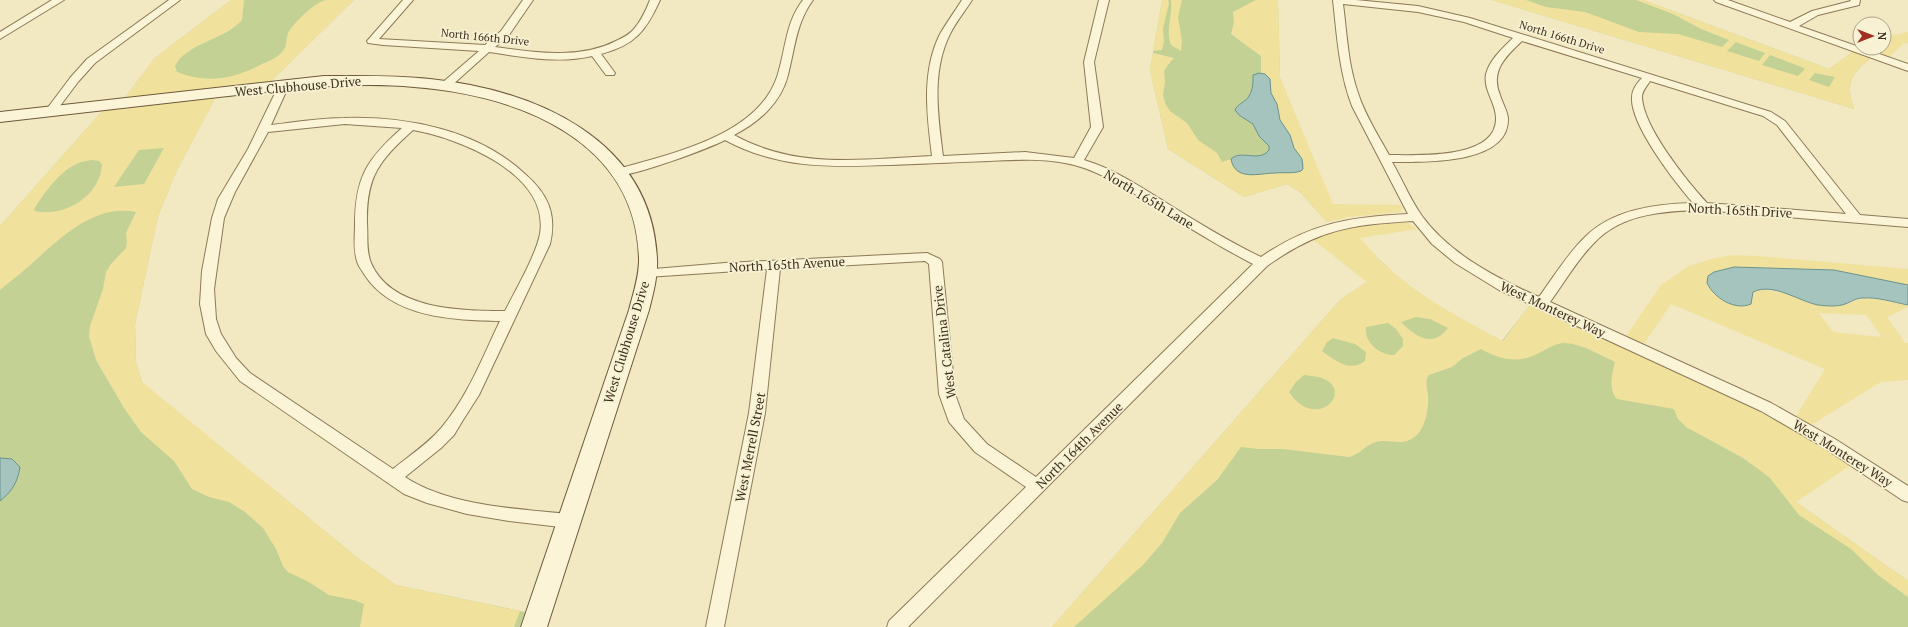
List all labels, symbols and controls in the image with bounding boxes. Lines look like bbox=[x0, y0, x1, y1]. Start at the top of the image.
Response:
north arrow bbox=[1852, 16, 1892, 56]
street label: North 166th Drive bbox=[1518, 17, 1607, 57]
street label: North 166th Drive bbox=[440, 25, 530, 49]
text: N bbox=[1875, 32, 1889, 41]
street label: West Clubhouse Drive bbox=[234, 72, 362, 100]
street label: North 165th Lane bbox=[1101, 165, 1197, 233]
street label: North 165th Drive bbox=[1687, 198, 1793, 222]
street label: North 165th Avenue bbox=[729, 252, 845, 276]
street label: West Monterey Way bbox=[1497, 277, 1609, 342]
street label: West Clubhouse Drive bbox=[599, 279, 653, 405]
street label: West Catalina Drive bbox=[928, 284, 960, 400]
street label: West Merrell Street bbox=[731, 390, 770, 503]
street label: North 164th Avenue bbox=[1032, 398, 1126, 492]
street label: West Monterey Way bbox=[1790, 415, 1897, 491]

